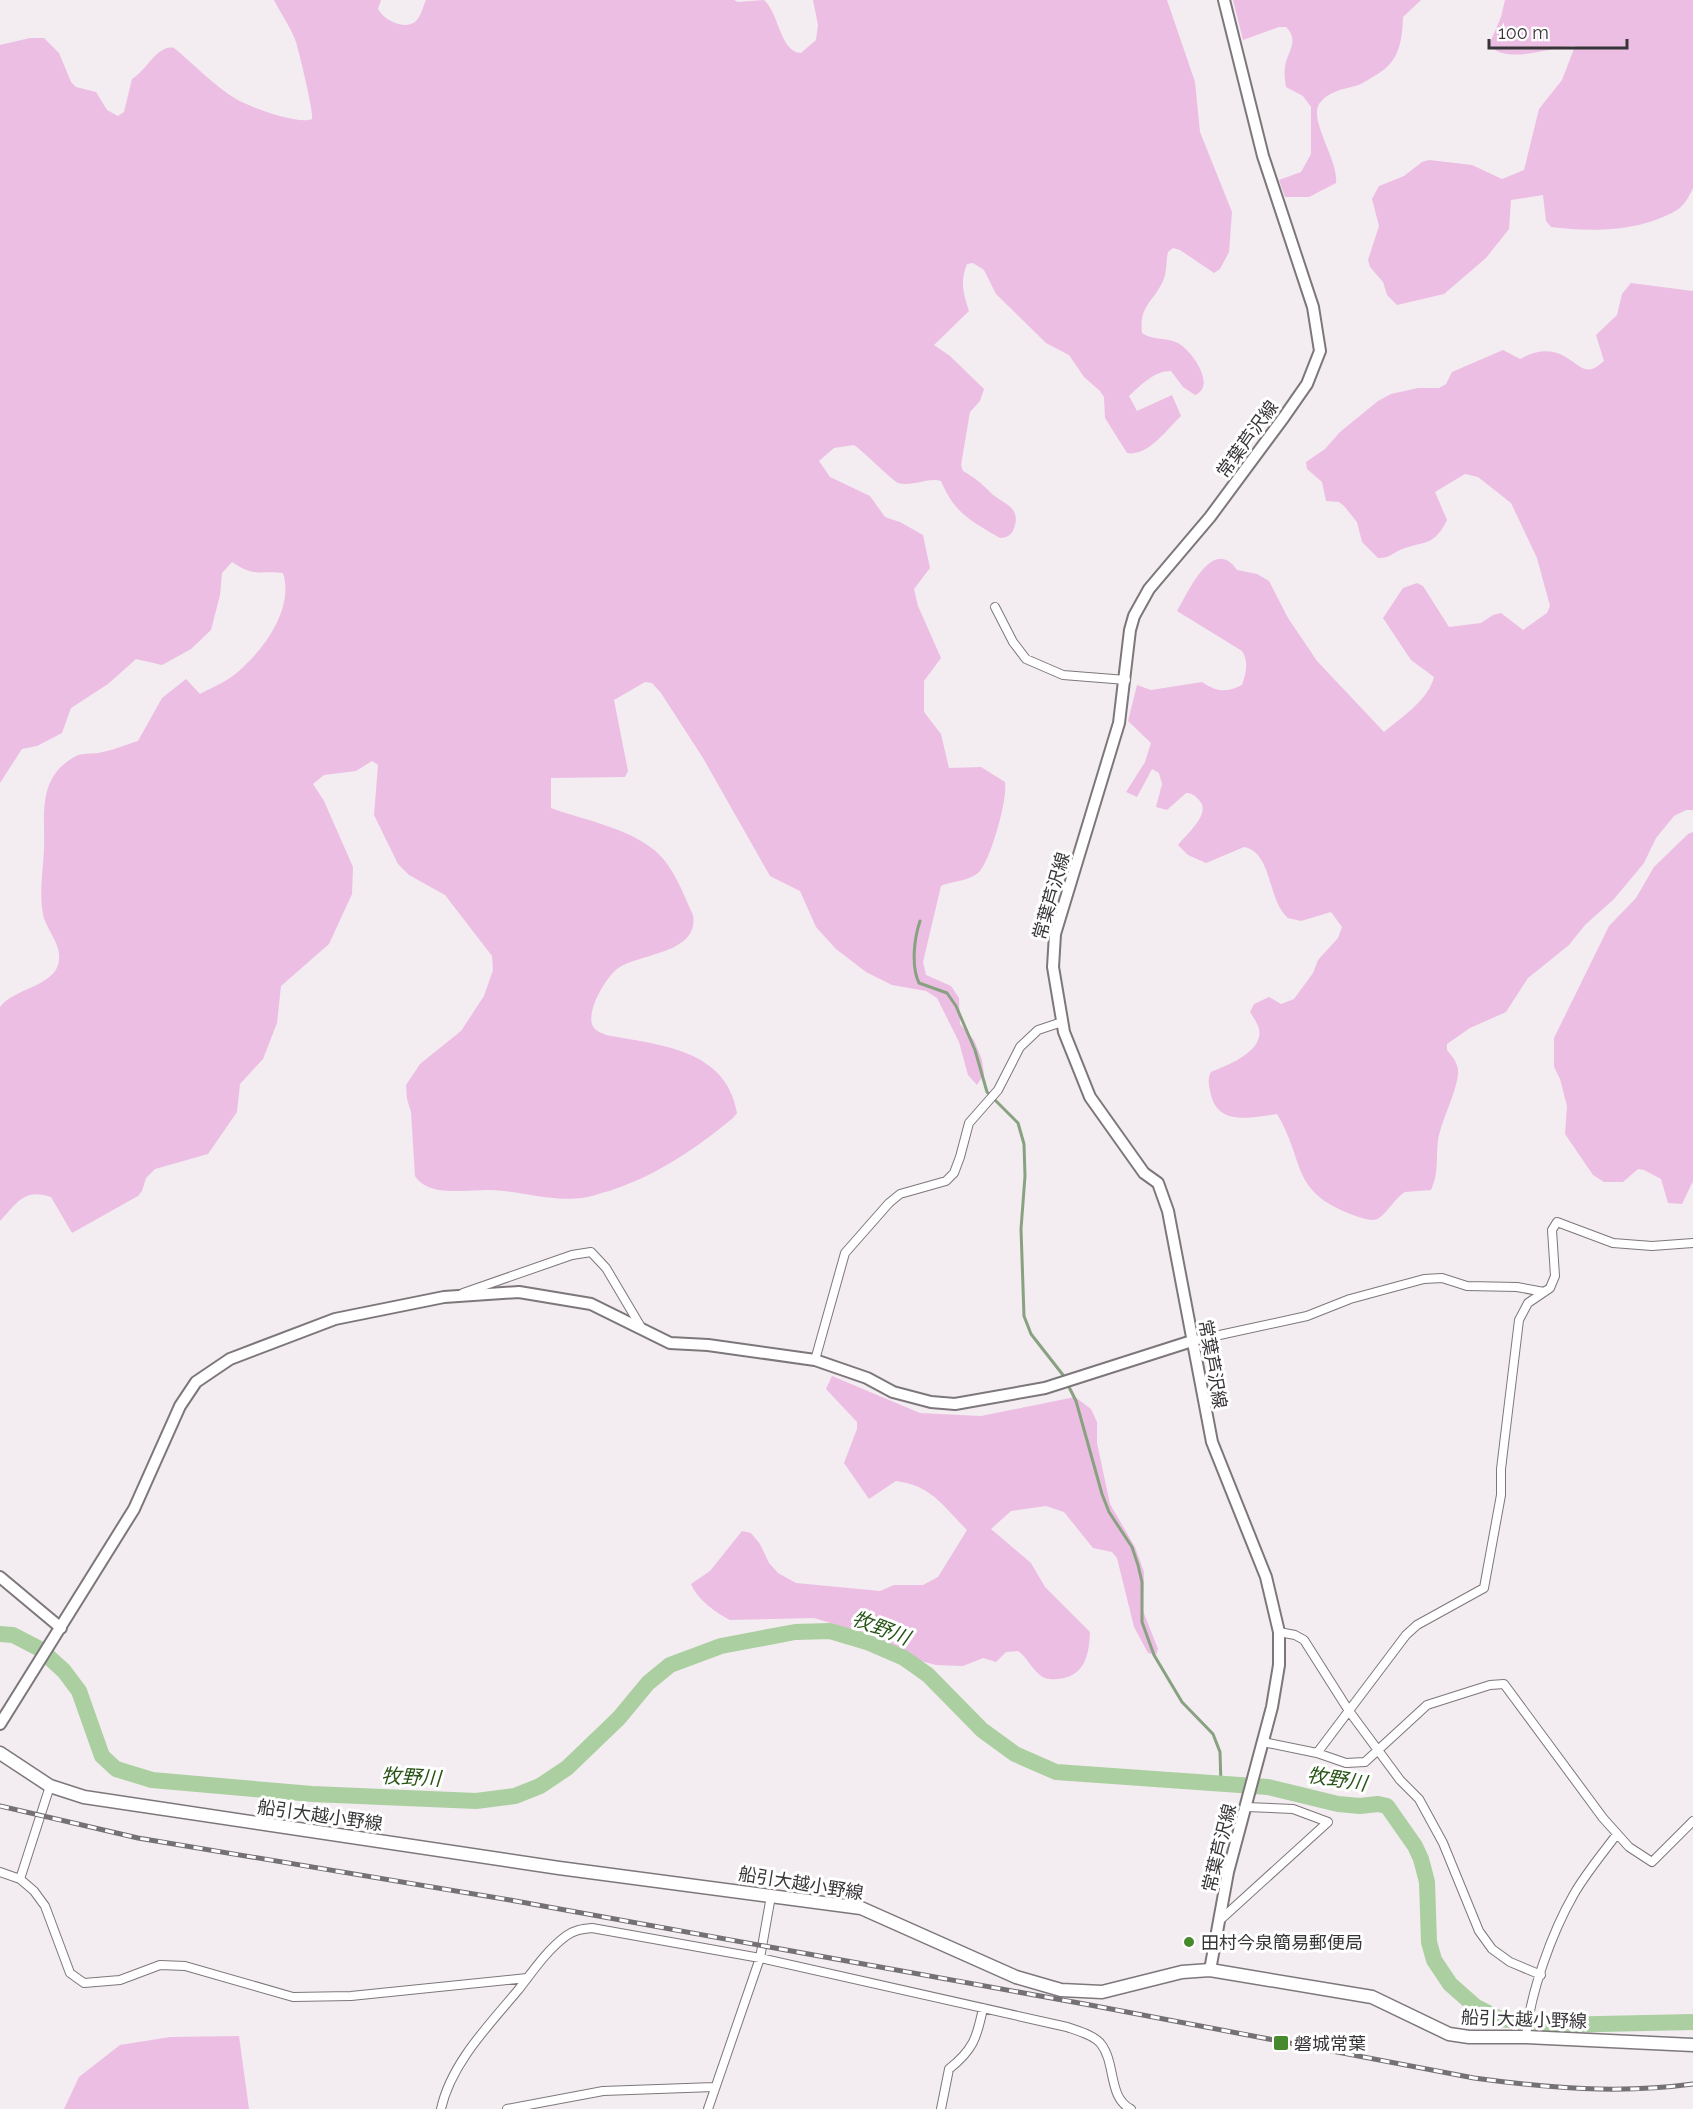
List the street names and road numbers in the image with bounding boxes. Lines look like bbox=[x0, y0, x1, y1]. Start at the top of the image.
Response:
street label: 常葉芦沢線 bbox=[1212, 396, 1282, 482]
street label: 常葉芦沢線 bbox=[1029, 850, 1073, 942]
street label: 常葉芦沢線 bbox=[1195, 1318, 1231, 1410]
street label: 船引大越小野線 bbox=[256, 1796, 384, 1834]
street label: 常葉芦沢線 bbox=[1198, 1802, 1240, 1894]
street label: 船引大越小野線 bbox=[737, 1863, 865, 1903]
street label: 船引大越小野線 bbox=[1461, 2006, 1587, 2032]

